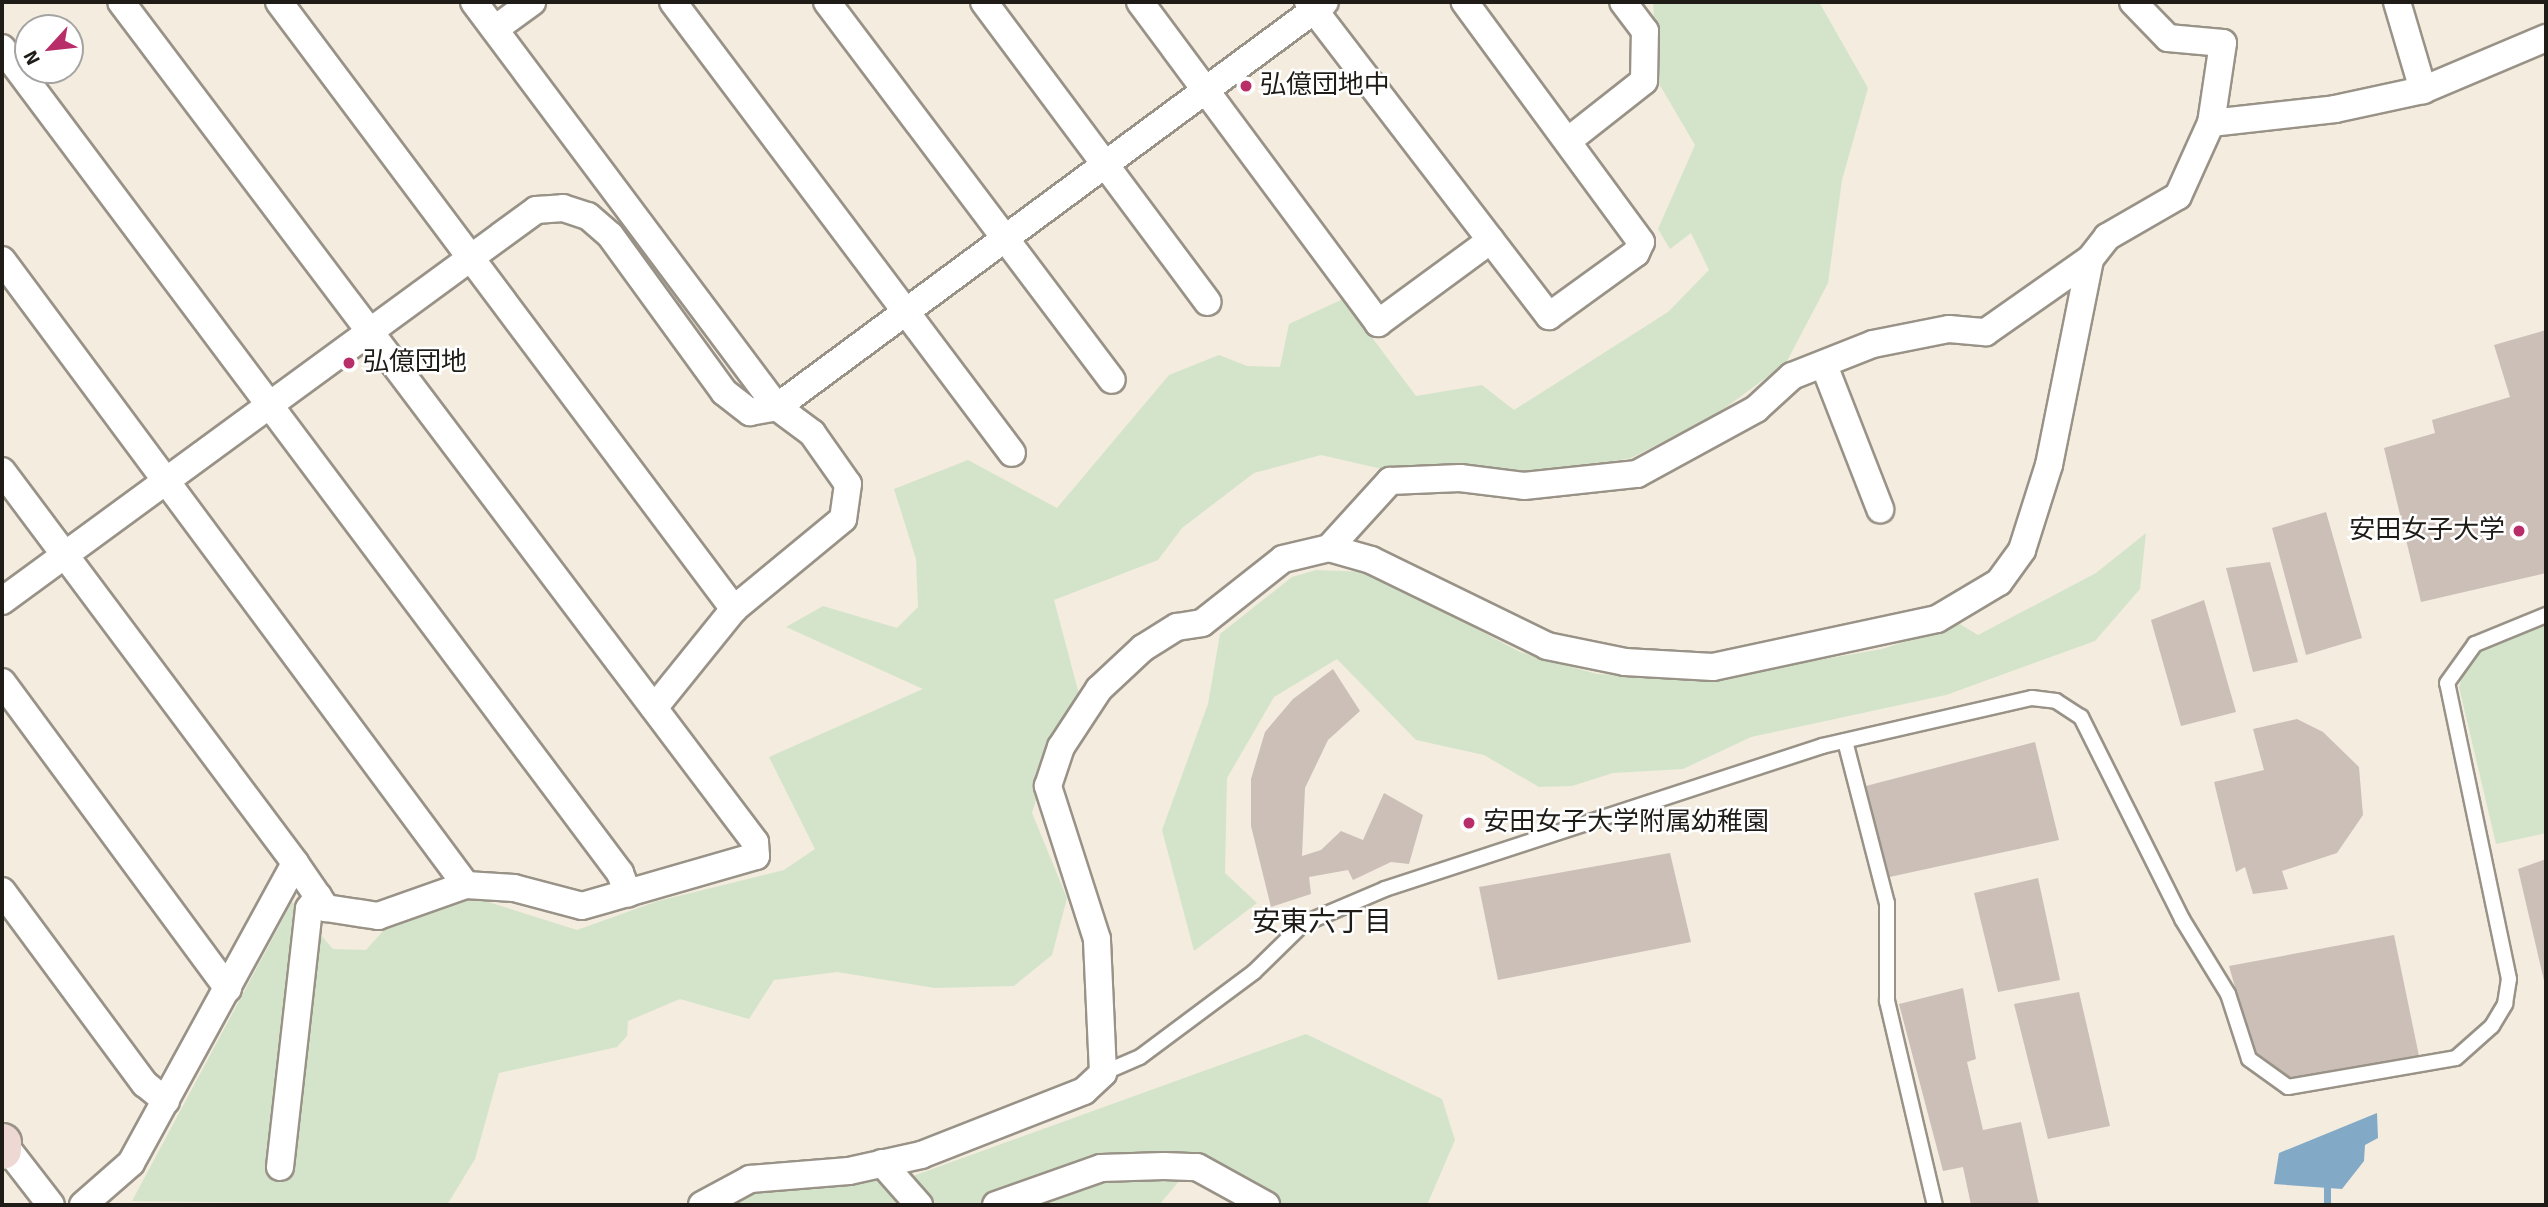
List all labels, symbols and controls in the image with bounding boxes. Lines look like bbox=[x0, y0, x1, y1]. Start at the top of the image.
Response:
north arrow bbox=[14, 14, 84, 84]
text: N bbox=[18, 46, 46, 69]
place label: 弘億団地中 bbox=[1260, 70, 1390, 102]
marker: 弘億団地中 bbox=[1238, 78, 1254, 94]
place label: 弘億団地 bbox=[363, 347, 467, 379]
marker: 弘億団地 bbox=[341, 355, 357, 371]
place label: 安田女子大学 bbox=[2349, 515, 2505, 547]
marker: 安田女子大学 bbox=[2511, 523, 2527, 539]
place label: 安田女子大学附属幼稚園 bbox=[1483, 807, 1769, 839]
marker: 安田女子大学附属幼稚園 bbox=[1461, 815, 1477, 831]
district label: 安東六丁目 bbox=[1252, 905, 1392, 939]

